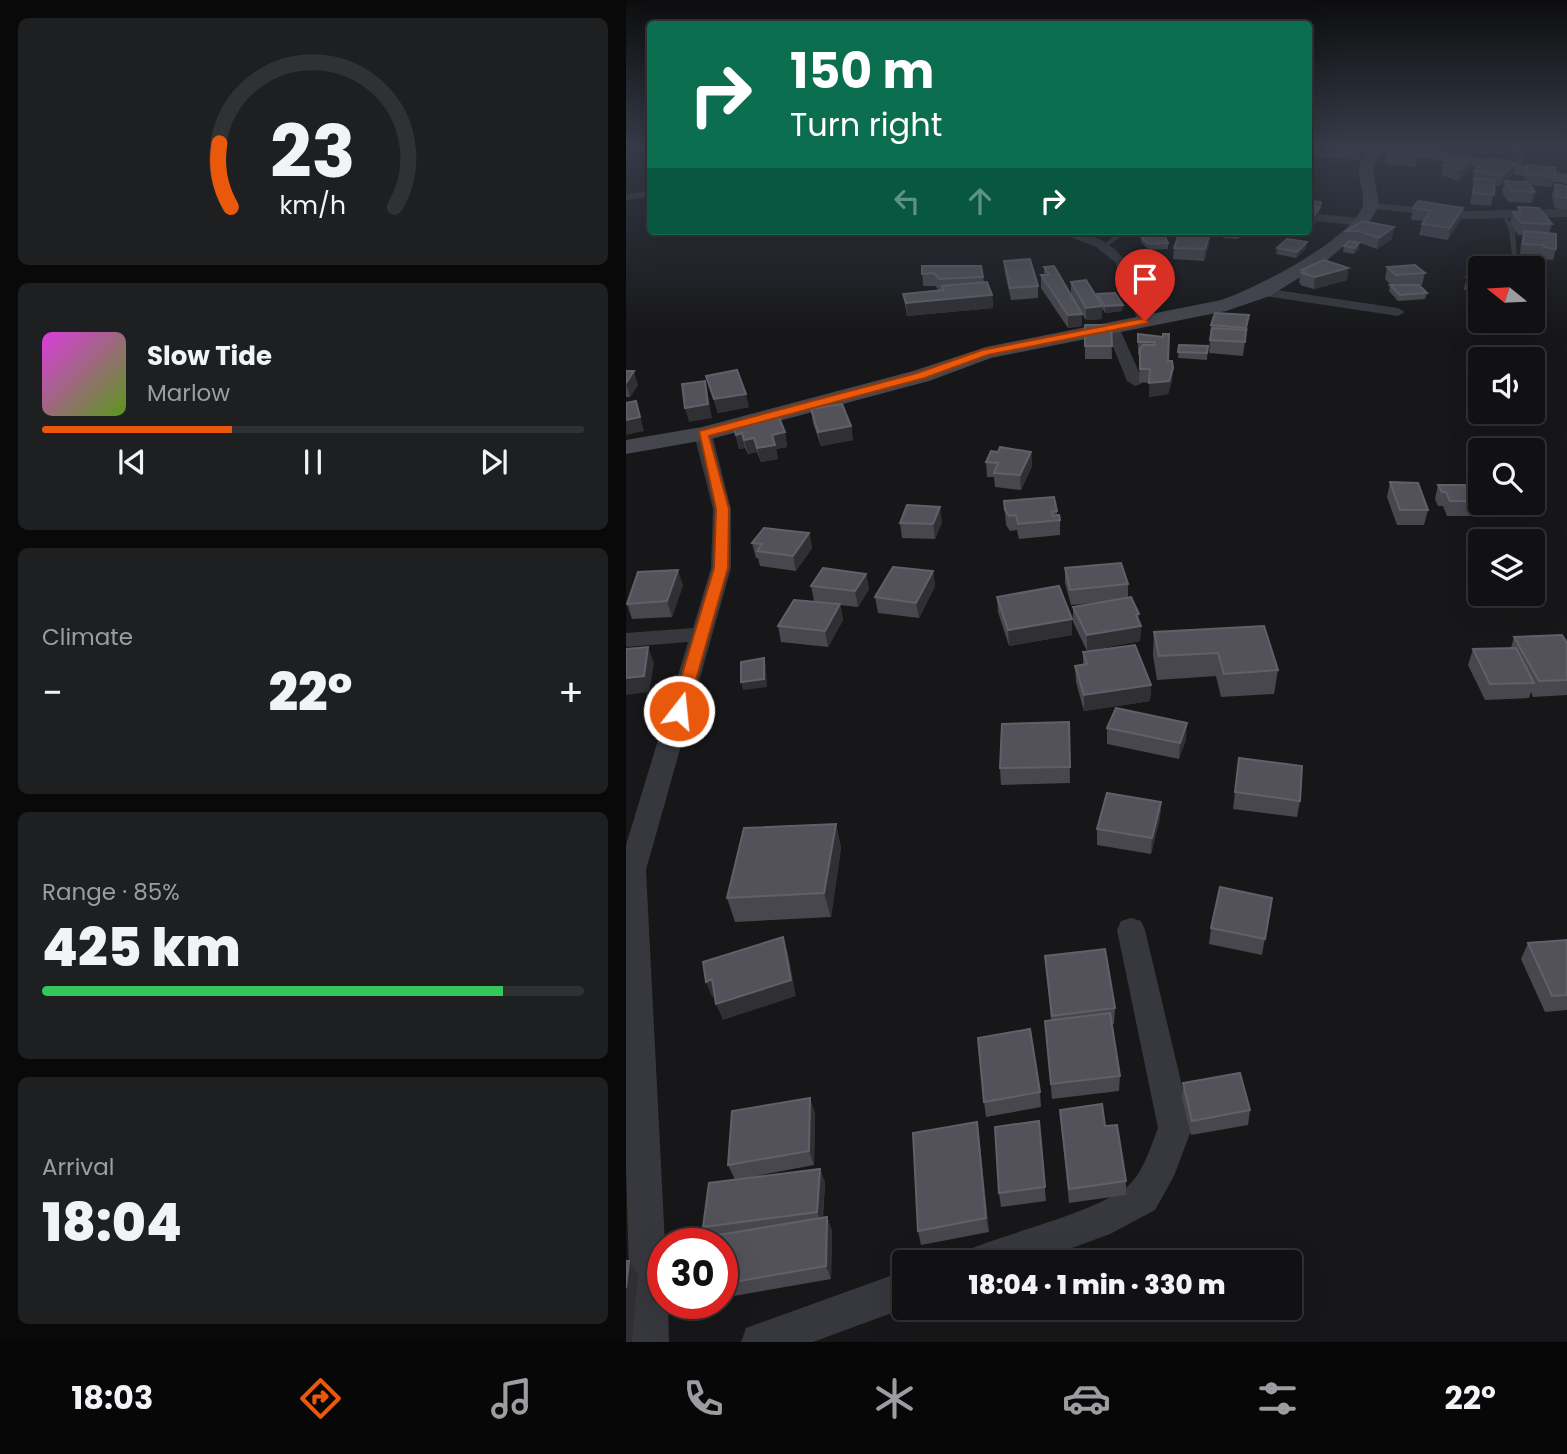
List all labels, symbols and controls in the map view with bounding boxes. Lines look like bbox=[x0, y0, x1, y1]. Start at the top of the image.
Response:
text: 150 m bbox=[790, 37, 935, 105]
icon: right bbox=[675, 49, 766, 140]
text: 23 bbox=[270, 102, 356, 203]
text: Turn right bbox=[790, 102, 942, 147]
icon: left bbox=[888, 182, 926, 220]
icon: ahead bbox=[961, 182, 999, 220]
icon: right bbox=[1034, 182, 1072, 220]
text: km/h bbox=[280, 188, 346, 223]
pin bbox=[1115, 249, 1175, 321]
north arrow bbox=[1468, 256, 1545, 332]
map controls bbox=[1468, 256, 1545, 606]
icon: arrive bbox=[1126, 260, 1164, 298]
text: Slow Tide bbox=[147, 338, 272, 374]
button: sound bbox=[1468, 347, 1545, 424]
text: Marlow bbox=[147, 377, 230, 409]
button: search bbox=[1468, 438, 1545, 515]
icon: previous bbox=[113, 443, 151, 481]
icon: pause bbox=[294, 443, 332, 481]
icon: next bbox=[475, 443, 513, 481]
button: layers bbox=[1468, 529, 1545, 606]
text: Climate bbox=[42, 621, 133, 653]
text: 22° bbox=[268, 656, 353, 729]
text: − bbox=[42, 666, 63, 719]
text: + bbox=[558, 666, 584, 719]
position arrow bbox=[642, 674, 716, 748]
text: Range · 85% bbox=[42, 876, 180, 908]
text: 425 km bbox=[42, 911, 241, 984]
text: Arrival bbox=[42, 1151, 114, 1183]
text: 18:04 bbox=[42, 1186, 182, 1259]
speed limit sign: 30 bbox=[647, 1228, 738, 1319]
text: 18:04 · 1 min · 330 m bbox=[969, 1267, 1225, 1303]
icon: directions bbox=[296, 1374, 345, 1423]
icon: music bbox=[487, 1374, 536, 1423]
icon: phone bbox=[679, 1374, 728, 1423]
icon: climate bbox=[870, 1374, 919, 1423]
icon: car bbox=[1062, 1374, 1111, 1423]
icon: filters bbox=[1253, 1374, 1302, 1423]
text: 18:03 bbox=[71, 1375, 153, 1420]
text: 22° bbox=[1444, 1375, 1496, 1420]

